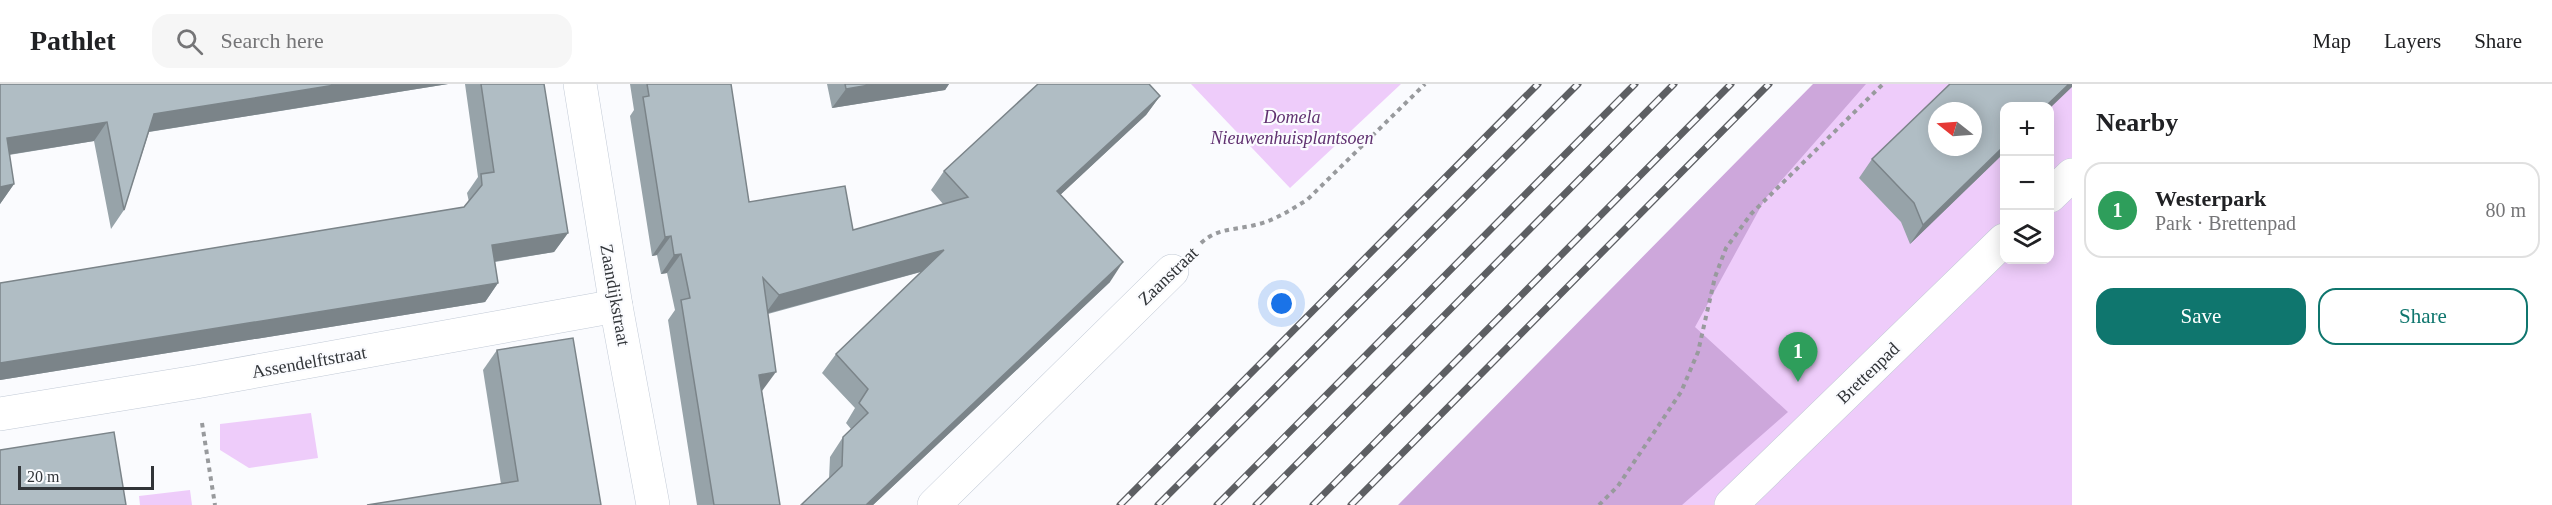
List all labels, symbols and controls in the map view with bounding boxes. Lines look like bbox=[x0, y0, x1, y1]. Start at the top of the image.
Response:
search box bbox=[152, 14, 572, 68]
text: Pathlet bbox=[30, 25, 116, 56]
icon: search bbox=[173, 25, 206, 58]
text: Search here bbox=[221, 28, 324, 53]
text: Map bbox=[2313, 29, 2351, 53]
text: Layers bbox=[2384, 29, 2441, 53]
text: Share bbox=[2474, 29, 2522, 53]
north arrow bbox=[1928, 102, 1982, 156]
map controls bbox=[2000, 102, 2054, 264]
button: + bbox=[2000, 102, 2054, 156]
park label: Domela Nieuwenhuisplantsoen bbox=[1210, 107, 1374, 148]
text: Nearby bbox=[2096, 108, 2178, 137]
button: − bbox=[2000, 156, 2054, 210]
text: Westerpark bbox=[2155, 186, 2266, 211]
text: 1 bbox=[2113, 199, 2123, 221]
text: 80 m bbox=[2485, 199, 2526, 221]
button: layers bbox=[2000, 210, 2054, 264]
text: Park · Brettenpad bbox=[2155, 212, 2296, 234]
street label: Zaandijkstraat bbox=[596, 243, 634, 347]
street label: Zaanstraat bbox=[1134, 243, 1202, 309]
button: Save bbox=[2096, 288, 2306, 345]
button: Share bbox=[2318, 288, 2528, 345]
your location bbox=[1267, 289, 1296, 318]
pin: 1 bbox=[1778, 332, 1818, 382]
street label: Brettenpad bbox=[1833, 338, 1903, 408]
street label: Assendelftstraat bbox=[250, 342, 368, 382]
scale bar bbox=[18, 463, 154, 490]
text: 20 m bbox=[27, 468, 59, 485]

